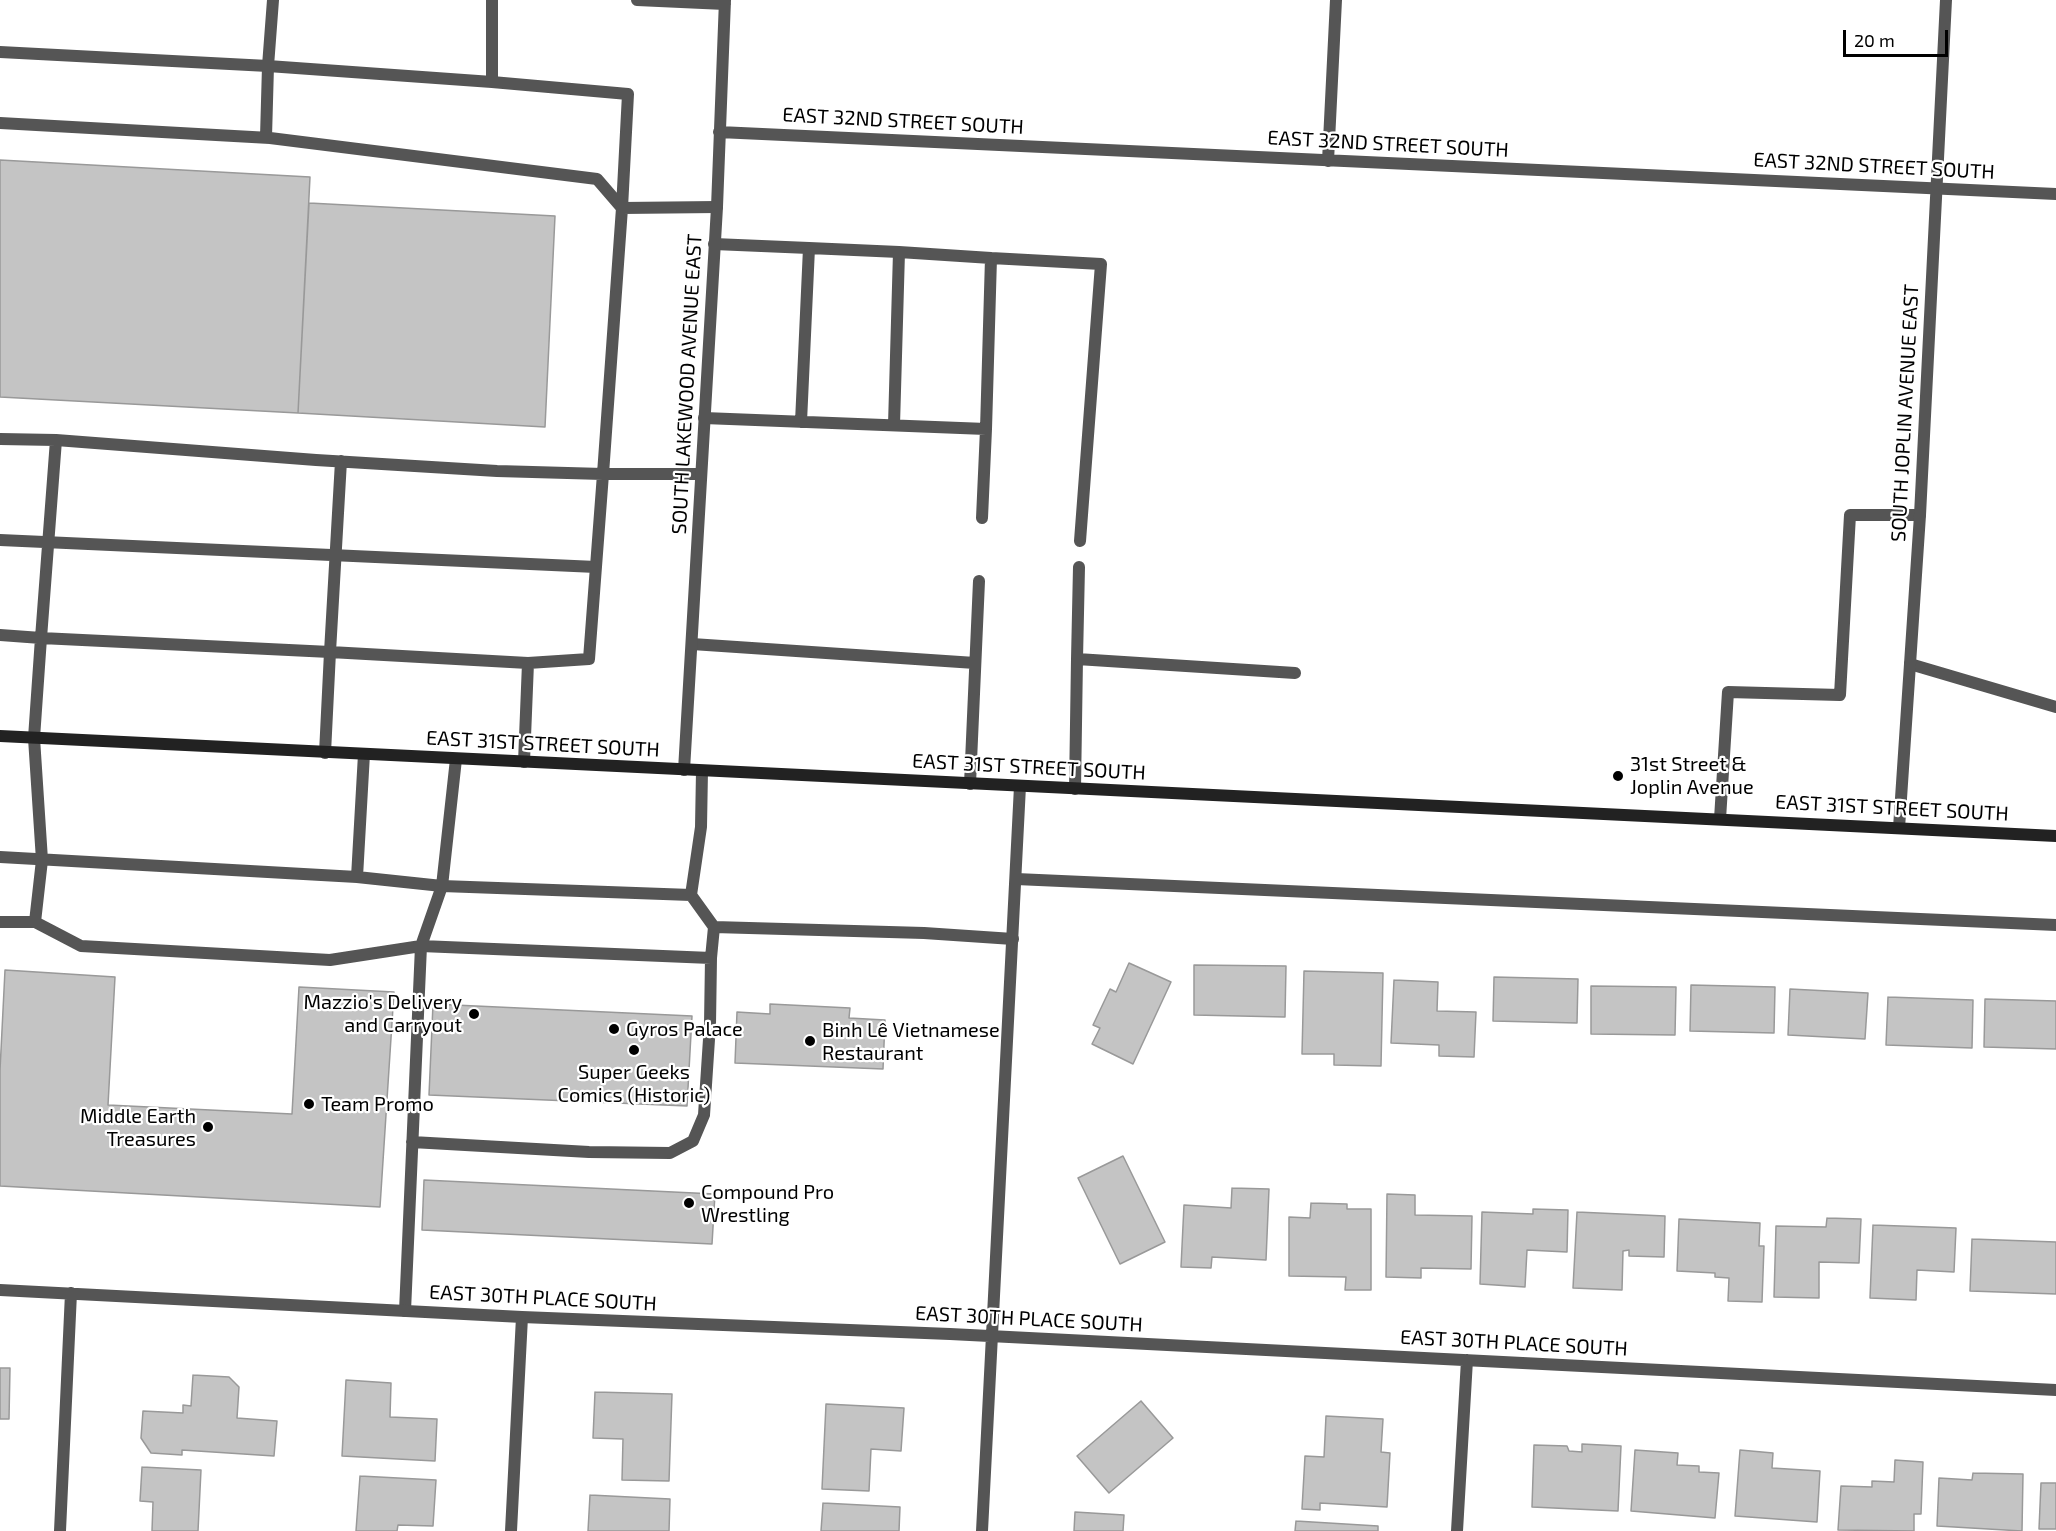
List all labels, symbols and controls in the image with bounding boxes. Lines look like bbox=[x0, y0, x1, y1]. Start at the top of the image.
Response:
scale bar bbox=[1846, 18, 1951, 56]
text: 20 m bbox=[1854, 29, 1895, 51]
street label: EAST 32ND STREET SOUTH bbox=[782, 103, 1024, 139]
street label: EAST 32ND STREET SOUTH bbox=[1267, 126, 1509, 162]
street label: EAST 32ND STREET SOUTH bbox=[1753, 148, 1995, 184]
street label: SOUTH LAKEWOOD AVENUE EAST bbox=[667, 233, 707, 535]
street label: SOUTH JOPLIN AVENUE EAST bbox=[1886, 284, 1924, 542]
street label: EAST 31ST STREET SOUTH bbox=[426, 726, 660, 762]
street label: EAST 31ST STREET SOUTH bbox=[912, 749, 1146, 785]
place label: 31st Street & Joplin Avenue bbox=[1630, 752, 1754, 799]
marker: 31st Street & Joplin Avenue bbox=[1611, 769, 1625, 783]
street label: EAST 31ST STREET SOUTH bbox=[1775, 790, 2009, 826]
place label: Mazzio's Delivery and Carryout bbox=[304, 990, 462, 1037]
marker: Mazzio's Delivery and Carryout bbox=[467, 1007, 481, 1021]
place label: Gyros Palace bbox=[626, 1017, 743, 1041]
place label: Binh Lê Vietnamese Restaurant bbox=[822, 1018, 1000, 1065]
marker: Gyros Palace bbox=[607, 1022, 621, 1036]
marker: Binh Lê Vietnamese Restaurant bbox=[803, 1034, 817, 1048]
marker: Super Geeks Comics (Historic) bbox=[627, 1043, 641, 1057]
place label: Super Geeks Comics (Historic) bbox=[558, 1060, 710, 1107]
place label: Team Promo bbox=[321, 1092, 434, 1116]
marker: Team Promo bbox=[302, 1097, 316, 1111]
place label: Middle Earth Treasures bbox=[80, 1104, 196, 1151]
marker: Middle Earth Treasures bbox=[201, 1120, 215, 1134]
place label: Compound Pro Wrestling bbox=[701, 1180, 834, 1227]
marker: Compound Pro Wrestling bbox=[682, 1196, 696, 1210]
street label: EAST 30TH PLACE SOUTH bbox=[429, 1280, 657, 1316]
street label: EAST 30TH PLACE SOUTH bbox=[915, 1301, 1143, 1337]
street label: EAST 30TH PLACE SOUTH bbox=[1400, 1325, 1628, 1361]

